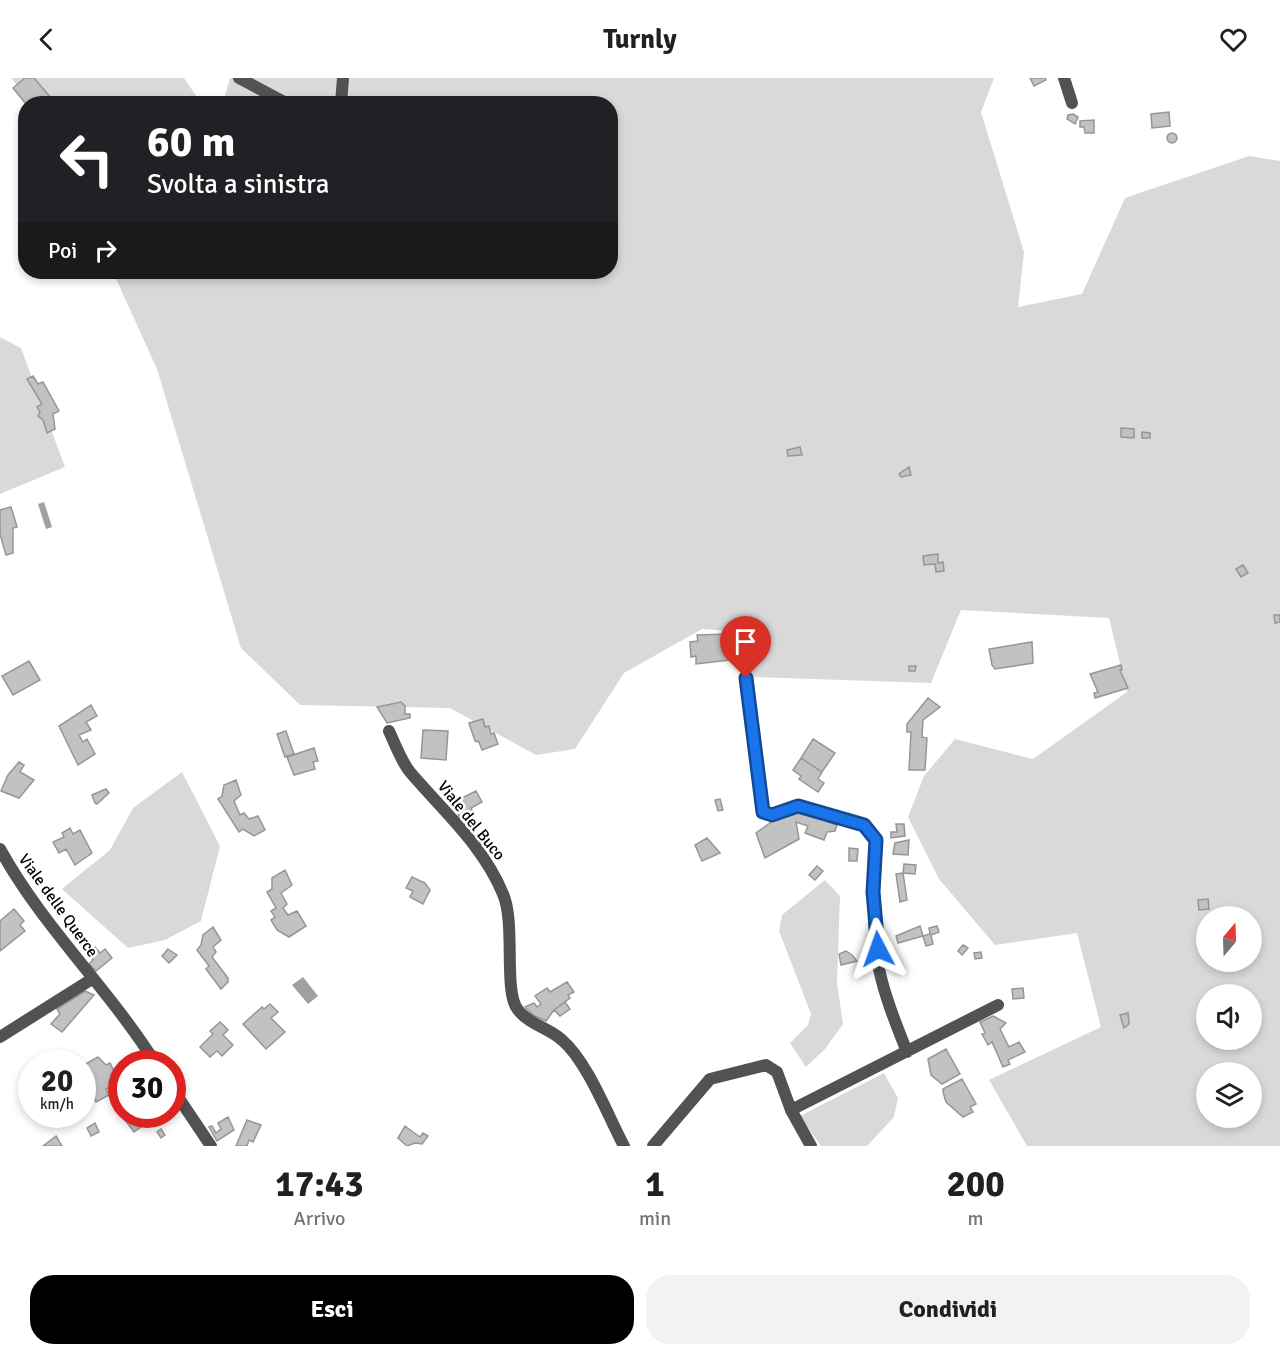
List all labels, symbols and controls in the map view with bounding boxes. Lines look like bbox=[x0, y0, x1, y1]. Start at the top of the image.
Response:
icon: back bbox=[30, 23, 63, 56]
text: Turnly bbox=[603, 23, 677, 56]
icon: heart bbox=[1217, 23, 1250, 56]
text: 60 m bbox=[147, 117, 236, 168]
icon: left bbox=[48, 120, 126, 198]
text: Svolta a sinistra bbox=[147, 168, 330, 201]
icon: right bbox=[89, 234, 122, 267]
text: Poi bbox=[48, 237, 77, 264]
pin bbox=[720, 616, 771, 678]
icon: arrive bbox=[729, 625, 762, 658]
street label: Viale del Buco bbox=[433, 777, 509, 864]
street label: Viale delle Querce bbox=[14, 850, 102, 961]
north arrow bbox=[1196, 906, 1262, 972]
map controls bbox=[1196, 906, 1262, 1128]
position arrow bbox=[846, 917, 910, 981]
button: sound bbox=[1196, 984, 1262, 1050]
speed limit sign: 30 bbox=[108, 1050, 186, 1128]
button: layers bbox=[1196, 1062, 1262, 1128]
text: 20 bbox=[41, 1063, 73, 1100]
text: km/h bbox=[40, 1095, 74, 1113]
text: 17:43 bbox=[275, 1162, 364, 1207]
text: 1 bbox=[645, 1162, 665, 1207]
text: 200 bbox=[946, 1162, 1005, 1207]
text: Arrivo bbox=[294, 1206, 345, 1231]
text: min bbox=[639, 1206, 671, 1231]
text: m bbox=[968, 1206, 984, 1231]
button: Esci bbox=[30, 1275, 634, 1344]
button: Condividi bbox=[646, 1275, 1250, 1344]

